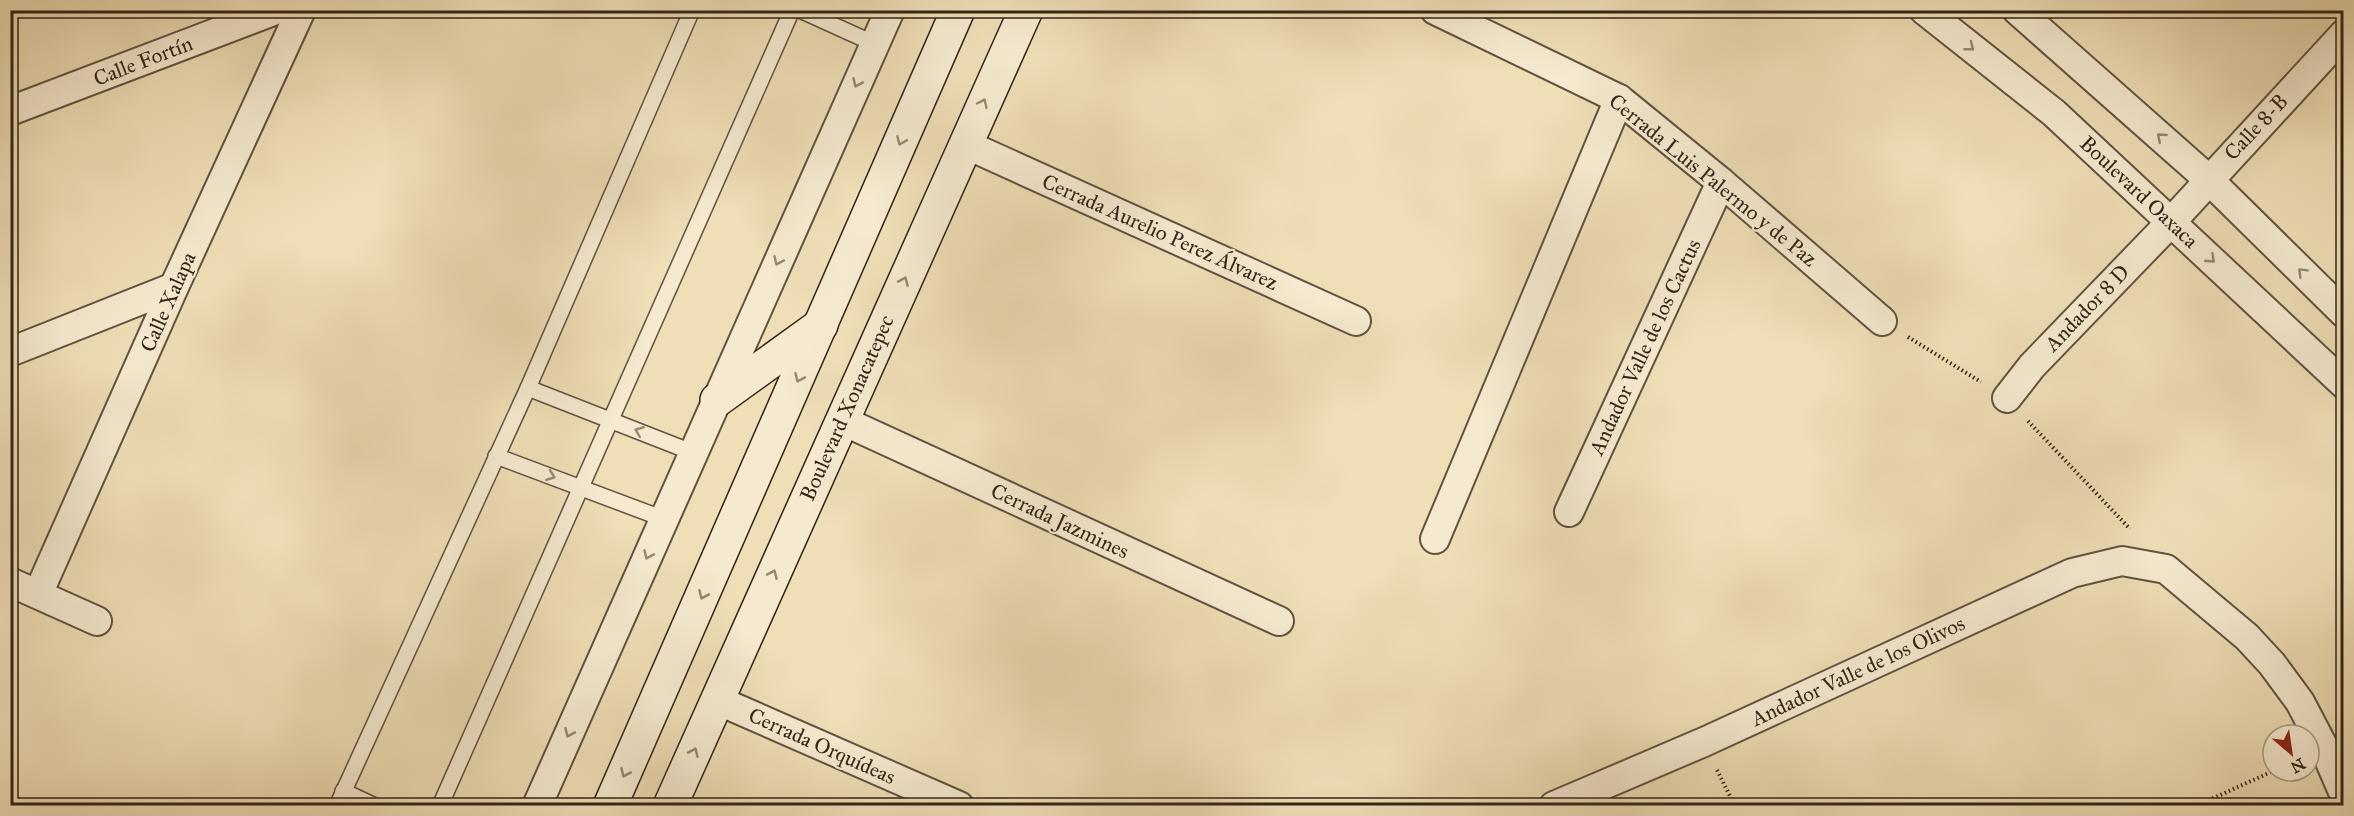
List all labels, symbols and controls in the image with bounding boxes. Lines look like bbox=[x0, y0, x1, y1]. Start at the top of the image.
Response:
street label: Calle Fortín bbox=[90, 30, 196, 92]
one-way arrow bbox=[1963, 39, 1974, 50]
one-way arrow bbox=[853, 77, 865, 88]
street label: Cerrada Luis Palermo y de Paz bbox=[1604, 88, 1823, 272]
street label: Calle 8-B bbox=[2219, 88, 2293, 166]
one-way arrow bbox=[976, 98, 988, 109]
street label: Boulevard Oaxaca bbox=[2074, 130, 2204, 254]
one-way arrow bbox=[2157, 133, 2168, 144]
one-way arrow bbox=[897, 135, 909, 146]
street label: Cerrada Aurelio Perez Álvarez bbox=[1038, 168, 1282, 296]
street label: Andador Valle de los Cactus bbox=[1583, 235, 1707, 460]
street label: Calle Xalapa bbox=[134, 248, 202, 356]
one-way arrow bbox=[2204, 252, 2214, 263]
one-way arrow bbox=[774, 255, 786, 266]
street label: Andador 8 D bbox=[2038, 259, 2135, 358]
one-way arrow bbox=[2299, 269, 2310, 280]
one-way arrow bbox=[896, 276, 908, 287]
street label: Boulevard Xonacatepec bbox=[794, 311, 900, 505]
one-way arrow bbox=[794, 372, 806, 383]
one-way arrow bbox=[634, 426, 645, 439]
one-way arrow bbox=[546, 469, 556, 482]
street label: Cerrada Jazmines bbox=[987, 478, 1133, 564]
one-way arrow bbox=[643, 548, 655, 559]
one-way arrow bbox=[766, 569, 778, 580]
one-way arrow bbox=[699, 589, 711, 600]
street label: Andador Valle de los Olivos bbox=[1746, 610, 1969, 732]
street label: Cerrada Orquídeas bbox=[744, 702, 900, 790]
north arrow bbox=[2261, 723, 2321, 783]
one-way arrow bbox=[564, 727, 576, 738]
one-way arrow bbox=[687, 747, 699, 758]
text: N bbox=[2287, 754, 2309, 777]
one-way arrow bbox=[620, 767, 632, 778]

